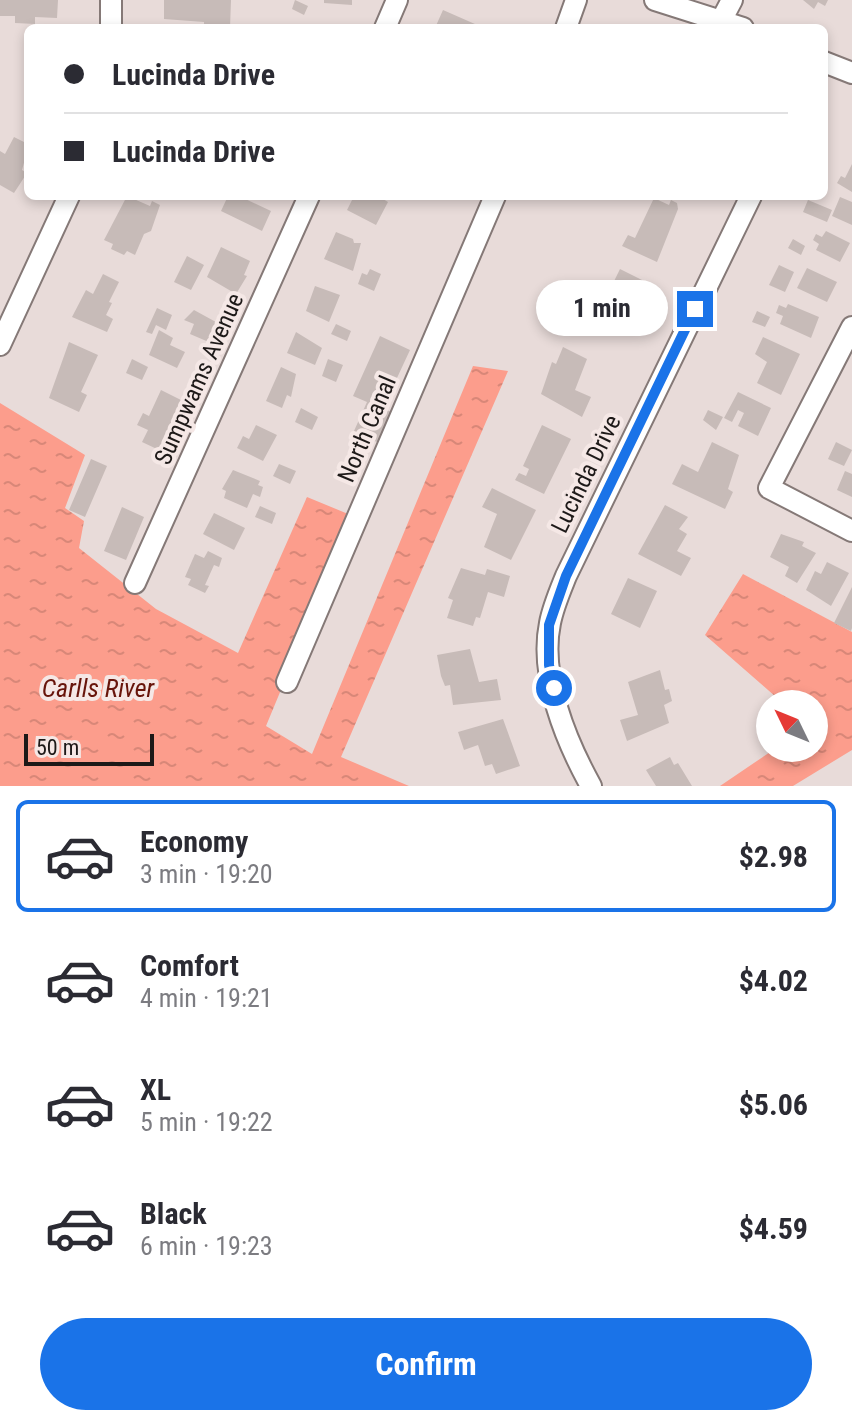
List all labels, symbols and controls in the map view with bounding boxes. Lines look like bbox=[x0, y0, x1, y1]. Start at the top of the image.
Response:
text: Lucinda Drive bbox=[112, 57, 275, 92]
text: Lucinda Drive bbox=[112, 134, 275, 169]
callout: 1 min bbox=[535, 281, 667, 337]
street label: Sumpwams Avenue bbox=[149, 289, 249, 469]
route end bbox=[677, 291, 713, 327]
text: 1 min bbox=[573, 293, 631, 323]
street label: North Canal bbox=[332, 372, 402, 486]
street label: Lucinda Drive bbox=[545, 411, 627, 537]
route start bbox=[536, 670, 572, 706]
water label: Carlls River bbox=[42, 673, 155, 703]
north arrow bbox=[756, 690, 828, 762]
map controls bbox=[756, 690, 828, 762]
scale bar bbox=[24, 730, 154, 766]
text: 50 m bbox=[36, 735, 79, 760]
icon: car bbox=[44, 820, 116, 892]
text: Economy bbox=[140, 824, 248, 859]
text: $2.98 bbox=[739, 839, 808, 874]
text: 3 min · 19:20 bbox=[140, 859, 273, 889]
icon: car bbox=[44, 944, 116, 1016]
text: Comfort bbox=[140, 948, 239, 983]
text: $4.02 bbox=[739, 963, 808, 998]
text: 4 min · 19:21 bbox=[140, 983, 273, 1013]
icon: car bbox=[44, 1068, 116, 1140]
text: XL bbox=[140, 1072, 171, 1107]
text: $5.06 bbox=[739, 1087, 808, 1122]
text: 5 min · 19:22 bbox=[140, 1107, 273, 1137]
icon: car bbox=[44, 1192, 116, 1264]
text: Black bbox=[140, 1196, 207, 1231]
text: $4.59 bbox=[739, 1211, 808, 1246]
text: 6 min · 19:23 bbox=[140, 1231, 273, 1261]
button: Confirm bbox=[40, 1318, 812, 1410]

